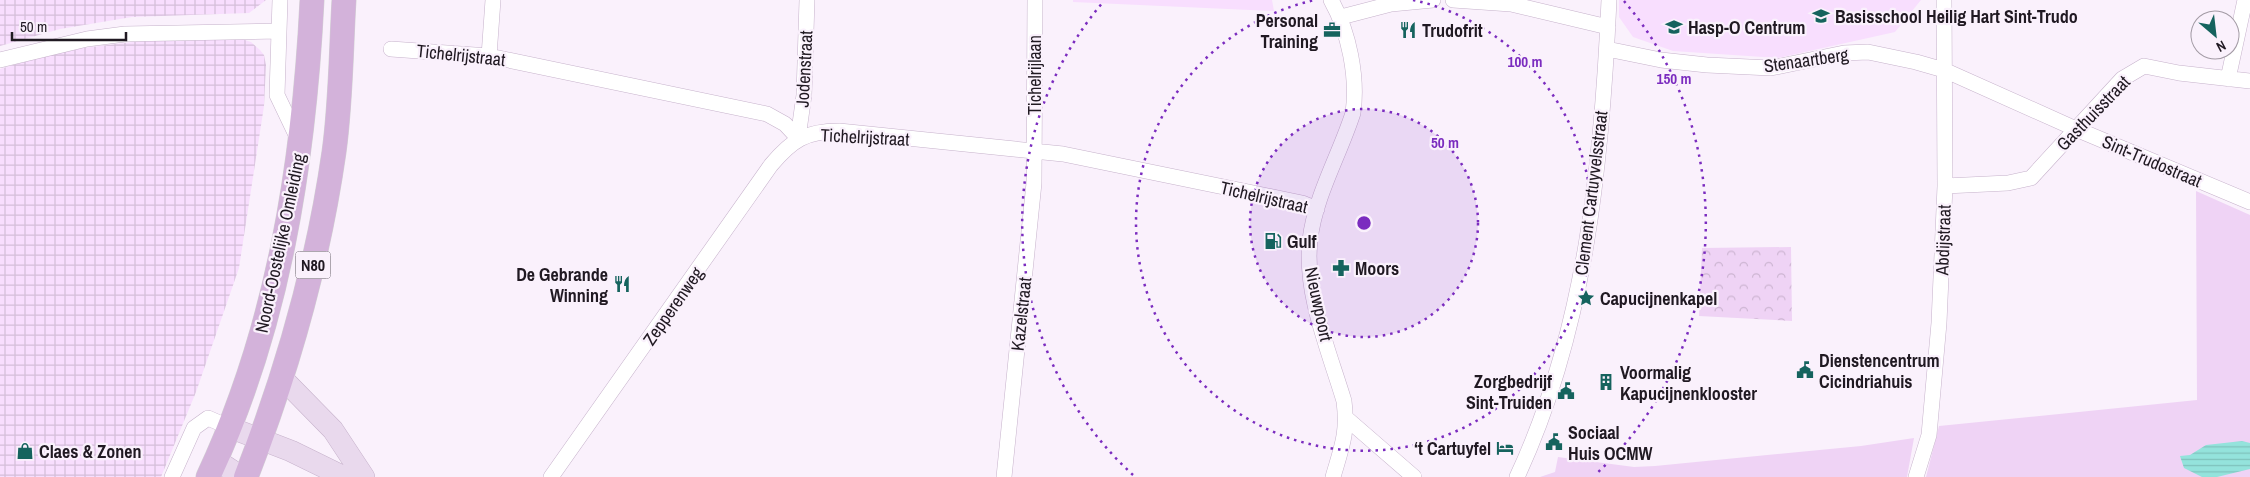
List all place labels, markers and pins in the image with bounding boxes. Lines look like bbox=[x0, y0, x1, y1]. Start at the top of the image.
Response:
place label: Basisschool Heilig Hart Sint-Trudo bbox=[1835, 4, 2078, 29]
school or university icon: Basisschool Heilig Hart Sint-Trudo bbox=[1811, 6, 1831, 26]
place label: Personal Training bbox=[1256, 8, 1318, 54]
place label: Hasp-O Centrum bbox=[1688, 15, 1805, 40]
school or university icon: Hasp-O Centrum bbox=[1664, 17, 1684, 37]
place label: Trudofrit bbox=[1422, 18, 1483, 43]
office icon: Personal Training bbox=[1322, 20, 1342, 40]
restaurant icon: Trudofrit bbox=[1398, 20, 1418, 40]
centre of rings bbox=[1355, 214, 1373, 232]
place label: Gulf bbox=[1287, 229, 1317, 254]
fuel station icon: Gulf bbox=[1263, 231, 1283, 251]
place label: Moors bbox=[1355, 256, 1399, 281]
pharmacy icon: Moors bbox=[1331, 258, 1351, 278]
place label: De Gebrande Winning bbox=[516, 262, 608, 308]
restaurant icon: De Gebrande Winning bbox=[612, 274, 632, 294]
place label: Capucijnenkapel bbox=[1600, 286, 1717, 311]
place icon: Capucijnenkapel bbox=[1576, 288, 1596, 308]
place label: Dienstencentrum Cicindriahuis bbox=[1819, 348, 1940, 394]
place label: Voormalig Kapucijnenklooster bbox=[1620, 360, 1757, 406]
public building icon: Dienstencentrum Cicindriahuis bbox=[1795, 360, 1815, 380]
place label: Zorgbedrijf Sint-Truiden bbox=[1466, 369, 1552, 415]
building icon: Voormalig Kapucijnenklooster bbox=[1596, 372, 1616, 392]
public building icon: Zorgbedrijf Sint-Truiden bbox=[1556, 381, 1576, 401]
place label: Sociaal Huis OCMW bbox=[1568, 420, 1653, 466]
public building icon: Sociaal Huis OCMW bbox=[1544, 432, 1564, 452]
place label: ‘t Cartuyfel bbox=[1414, 436, 1491, 461]
hotel icon: ‘t Cartuyfel bbox=[1495, 438, 1515, 458]
place label: Claes & Zonen bbox=[39, 439, 142, 464]
shop icon: Claes & Zonen bbox=[15, 441, 35, 461]

